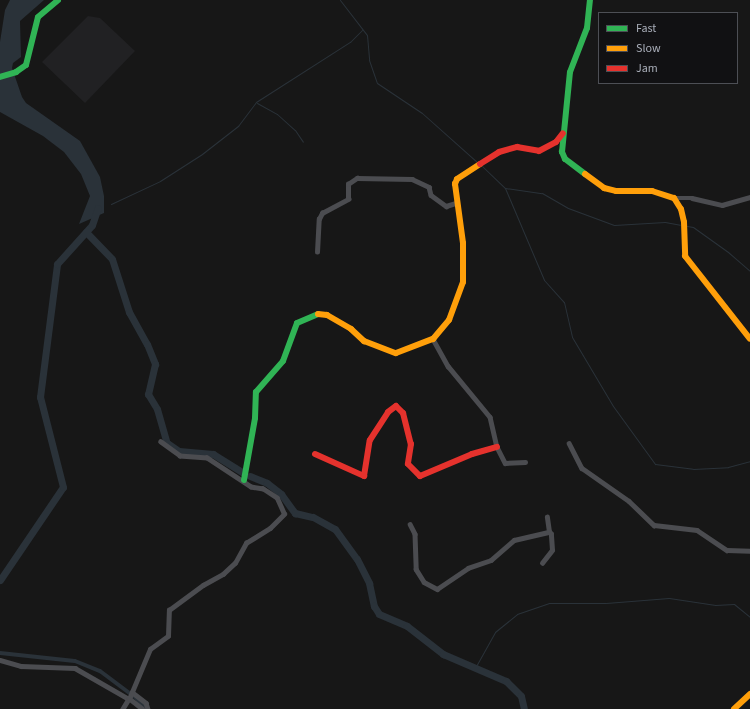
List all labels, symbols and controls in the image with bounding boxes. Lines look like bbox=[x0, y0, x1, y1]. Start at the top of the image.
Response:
legend bbox=[598, 12, 738, 84]
text: Fast bbox=[636, 20, 656, 37]
text: Slow bbox=[636, 40, 661, 57]
text: Jam bbox=[636, 60, 658, 77]

